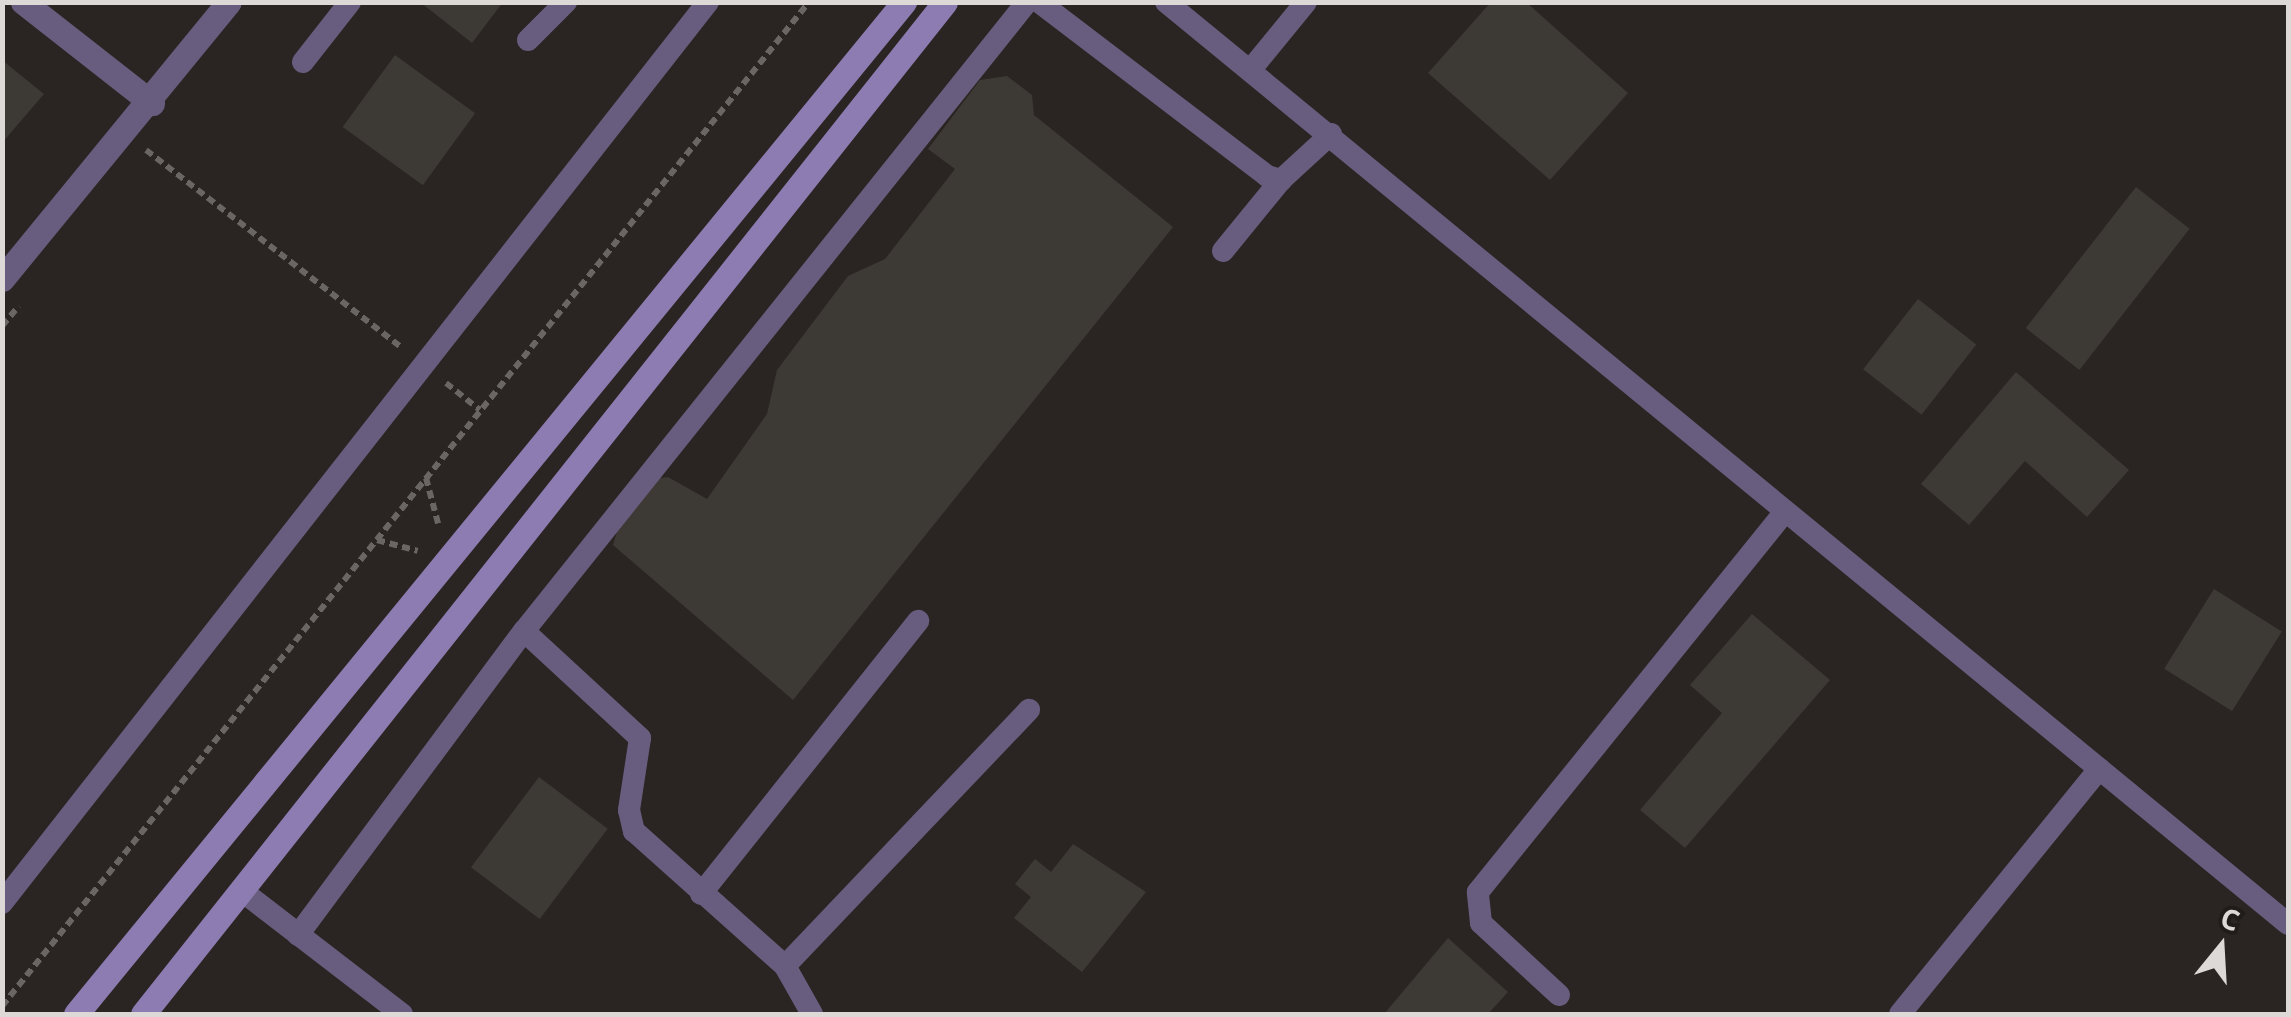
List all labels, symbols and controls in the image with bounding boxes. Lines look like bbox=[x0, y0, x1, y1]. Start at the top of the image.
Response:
north arrow bbox=[2171, 897, 2271, 997]
text: С bbox=[2216, 898, 2245, 939]

